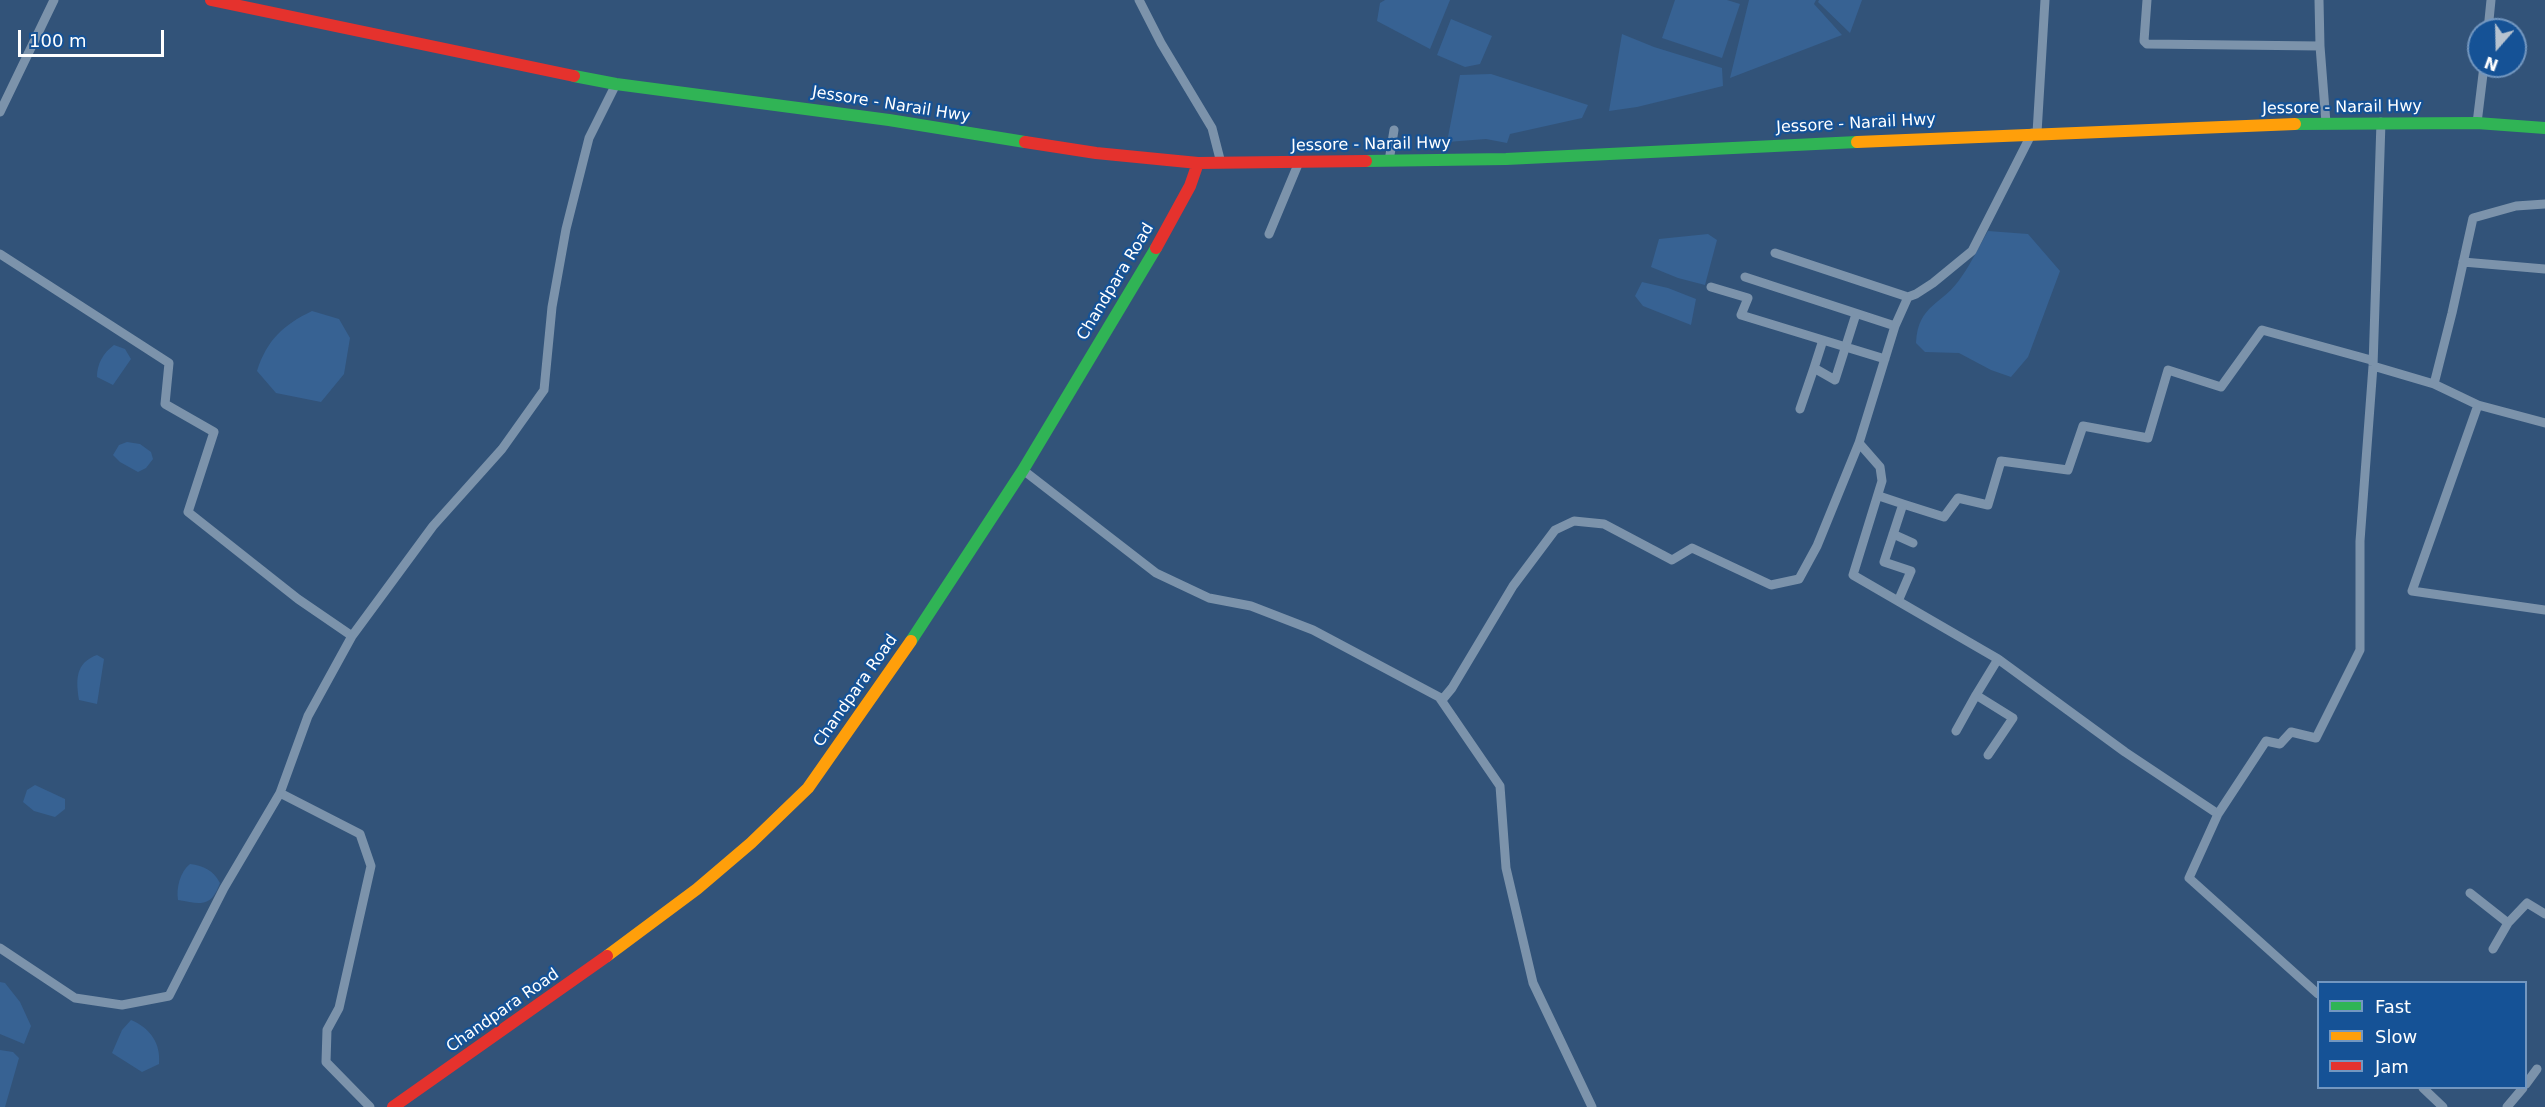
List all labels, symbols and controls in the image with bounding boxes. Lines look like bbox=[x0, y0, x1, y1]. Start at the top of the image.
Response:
scale bar bbox=[21, 18, 166, 56]
north arrow bbox=[2467, 18, 2527, 78]
text: 100 m bbox=[29, 30, 87, 51]
text: N bbox=[2482, 52, 2501, 75]
street label: Jessore - Narail Hwy bbox=[811, 83, 971, 127]
street label: Jessore - Narail Hwy bbox=[2262, 97, 2422, 119]
street label: Jessore - Narail Hwy bbox=[1776, 110, 1936, 138]
street label: Jessore - Narail Hwy bbox=[1291, 134, 1451, 156]
street label: Chandpara Road bbox=[1074, 220, 1158, 344]
street label: Chandpara Road bbox=[810, 631, 902, 751]
street label: Chandpara Road bbox=[443, 965, 563, 1057]
legend bbox=[2317, 981, 2527, 1089]
text: Fast bbox=[2375, 996, 2411, 1017]
text: Slow bbox=[2375, 1026, 2417, 1047]
text: Jam bbox=[2375, 1056, 2409, 1077]

